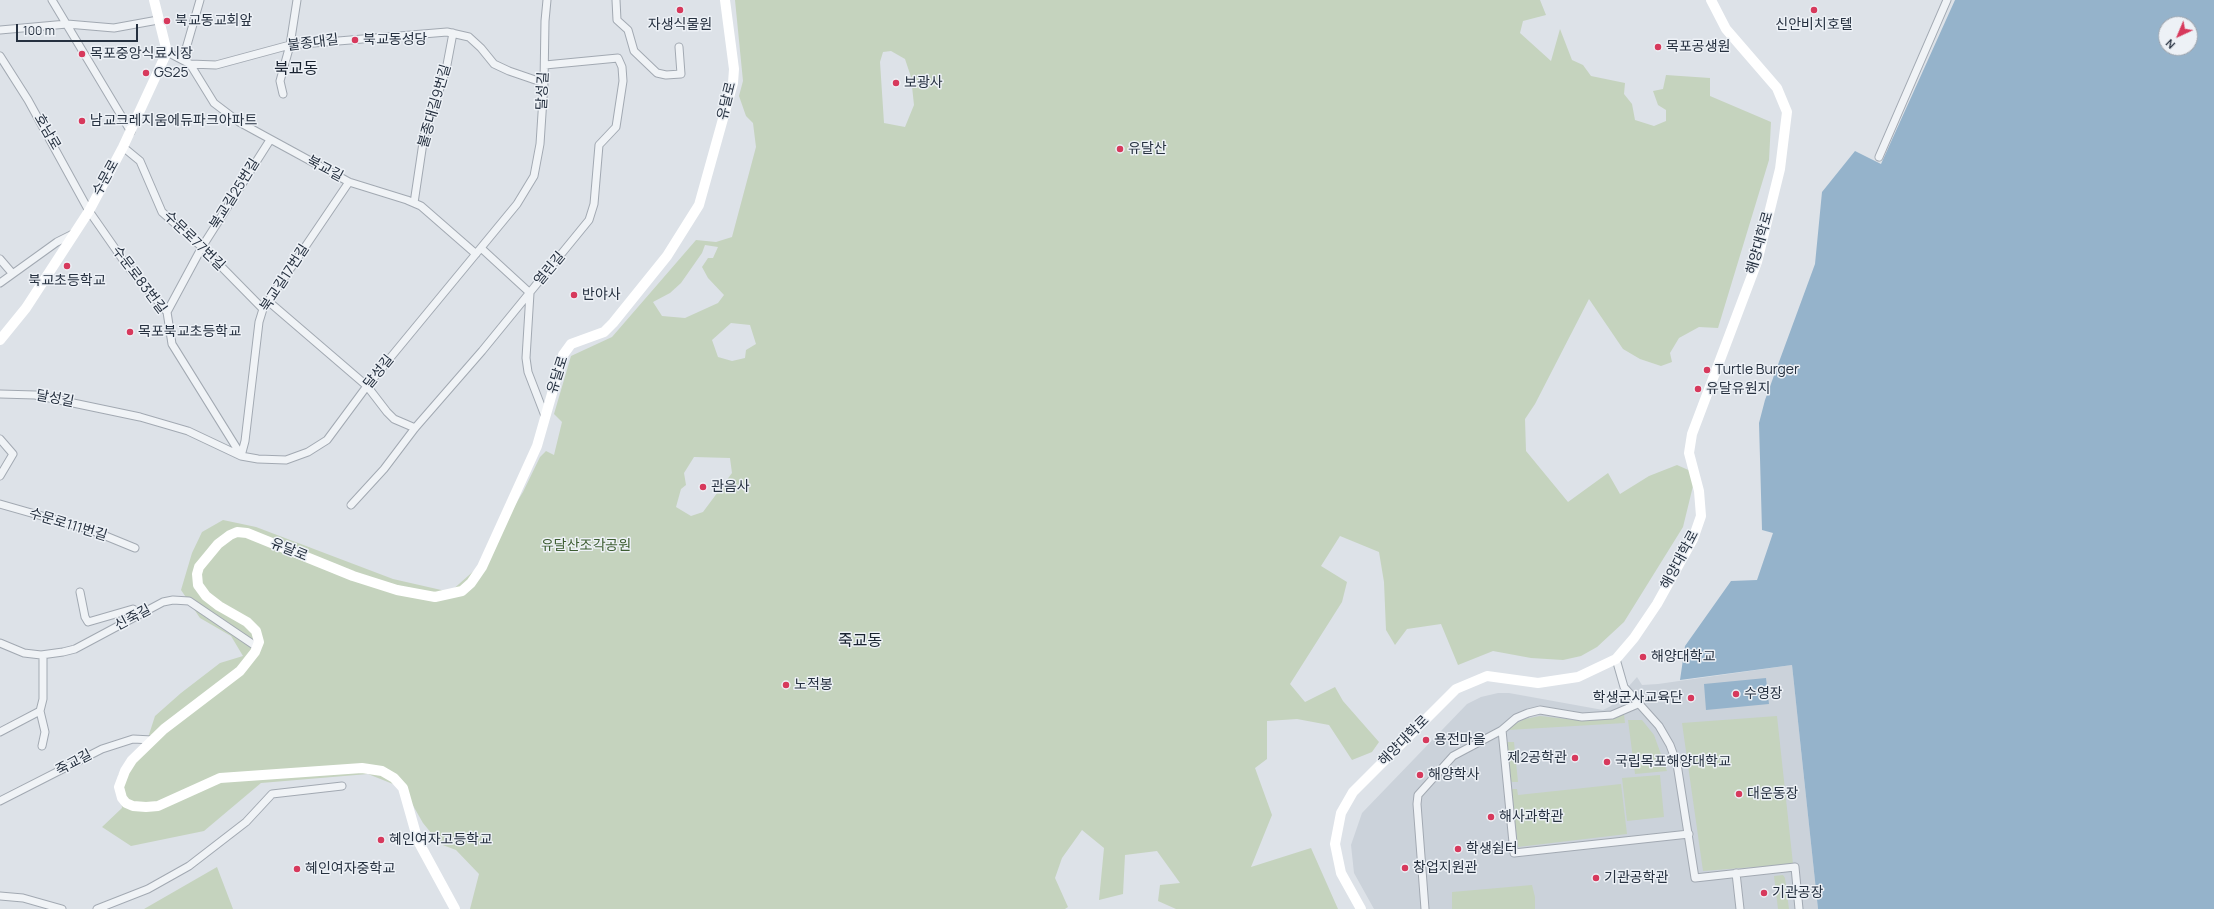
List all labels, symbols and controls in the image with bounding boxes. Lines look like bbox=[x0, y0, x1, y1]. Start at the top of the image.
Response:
marker: 자생식물원 bbox=[675, 5, 685, 15]
marker: 신안비치호텔 bbox=[1809, 5, 1819, 15]
place label: 북교동교회앞 bbox=[175, 13, 252, 29]
scale bar bbox=[18, 16, 140, 42]
marker: 북교동교회앞 bbox=[162, 16, 172, 26]
north arrow bbox=[2158, 16, 2198, 56]
place label: 자생식물원 bbox=[648, 17, 712, 33]
place label: 신안비치호텔 bbox=[1775, 17, 1853, 33]
text: 100 m bbox=[23, 22, 55, 39]
street label: 불종대길 bbox=[286, 32, 340, 54]
place label: 북교동성당 bbox=[363, 32, 427, 48]
marker: 북교동성당 bbox=[350, 35, 360, 45]
text: N bbox=[2162, 36, 2178, 52]
place label: 목포공생원 bbox=[1666, 39, 1730, 55]
marker: 목포공생원 bbox=[1653, 42, 1663, 52]
place label: 목포중앙식료시장 bbox=[90, 46, 193, 62]
marker: 목포중앙식료시장 bbox=[77, 49, 87, 59]
district label: 북교동 bbox=[274, 60, 318, 80]
street label: 불종대길9번길 bbox=[415, 62, 455, 150]
place label: GS25 bbox=[154, 65, 189, 81]
marker: GS25 bbox=[141, 68, 151, 78]
street label: 달성길 bbox=[534, 71, 552, 111]
place label: 보광사 bbox=[904, 75, 943, 91]
marker: 보광사 bbox=[891, 78, 901, 88]
street label: 유달로 bbox=[714, 80, 740, 122]
street label: 호남로 bbox=[30, 111, 64, 153]
place label: 남교크레지움에듀파크아파트 bbox=[90, 113, 257, 129]
marker: 남교크레지움에듀파크아파트 bbox=[77, 116, 87, 126]
place label: 유달산 bbox=[1128, 141, 1167, 157]
marker: 유달산 bbox=[1115, 144, 1125, 154]
street label: 북교길 bbox=[304, 153, 346, 185]
street label: 북교길25번길 bbox=[207, 155, 263, 233]
street label: 수문로 bbox=[89, 157, 123, 199]
street label: 수문로77번길 bbox=[160, 208, 228, 274]
street label: 해양대학로 bbox=[1743, 210, 1777, 276]
street label: 북교길17번길 bbox=[257, 241, 313, 315]
street label: 수문로83번길 bbox=[108, 243, 170, 317]
street label: 열린길 bbox=[531, 249, 569, 289]
marker: 북교초등학교 bbox=[62, 261, 72, 271]
place label: 북교초등학교 bbox=[28, 273, 106, 289]
place label: 반야사 bbox=[582, 287, 621, 303]
marker: 반야사 bbox=[569, 290, 579, 300]
place label: 목포북교초등학교 bbox=[138, 324, 241, 340]
marker: 목포북교초등학교 bbox=[125, 327, 135, 337]
street label: 달성길 bbox=[360, 352, 398, 392]
street label: 유달로 bbox=[544, 354, 572, 396]
place label: Turtle Burger bbox=[1715, 362, 1799, 378]
marker: Turtle Burger bbox=[1702, 365, 1712, 375]
place label: 유달유원지 bbox=[1706, 381, 1770, 397]
marker: 유달유원지 bbox=[1693, 384, 1703, 394]
street label: 달성길 bbox=[34, 387, 76, 411]
place label: 관음사 bbox=[711, 479, 750, 495]
marker: 관음사 bbox=[698, 482, 708, 492]
street label: 수문로111번길 bbox=[27, 505, 109, 545]
street label: 해양대학로 bbox=[1657, 528, 1703, 592]
street label: 유달로 bbox=[268, 535, 310, 565]
park label: 유달산조각공원 bbox=[541, 538, 631, 554]
street label: 신죽길 bbox=[112, 602, 154, 634]
district label: 죽교동 bbox=[838, 632, 882, 652]
place label: 해양대학교 bbox=[1651, 649, 1715, 665]
marker: 해양대학교 bbox=[1638, 652, 1648, 662]
place label: 노적봉 bbox=[794, 677, 833, 693]
marker: 노적봉 bbox=[781, 680, 791, 690]
place label: 수영장 bbox=[1744, 686, 1783, 702]
marker: 수영장 bbox=[1731, 689, 1741, 699]
place label: 학생군사교육단 bbox=[1593, 690, 1683, 706]
marker: 학생군사교육단 bbox=[1686, 693, 1696, 703]
street label: 해양대학로 bbox=[1375, 712, 1433, 770]
place label: 용전마을 bbox=[1434, 732, 1486, 748]
marker: 용전마을 bbox=[1421, 735, 1431, 745]
street label: 죽교길 bbox=[53, 747, 95, 779]
place label: 제2공학관 bbox=[1508, 750, 1567, 766]
marker: 제2공학관 bbox=[1570, 753, 1580, 763]
place label: 국립목포해양대학교 bbox=[1615, 754, 1731, 770]
marker: 국립목포해양대학교 bbox=[1602, 757, 1612, 767]
place label: 해양학사 bbox=[1428, 767, 1480, 783]
marker: 해양학사 bbox=[1415, 770, 1425, 780]
place label: 대운동장 bbox=[1747, 786, 1799, 802]
marker: 대운동장 bbox=[1734, 789, 1744, 799]
place label: 해사과학관 bbox=[1499, 809, 1563, 825]
marker: 해사과학관 bbox=[1486, 812, 1496, 822]
place label: 혜인여자고등학교 bbox=[389, 832, 492, 848]
marker: 혜인여자고등학교 bbox=[376, 835, 386, 845]
place label: 학생쉼터 bbox=[1466, 841, 1518, 857]
marker: 학생쉼터 bbox=[1453, 844, 1463, 854]
place label: 창업지원관 bbox=[1413, 860, 1477, 876]
place label: 혜인여자중학교 bbox=[305, 861, 395, 877]
marker: 창업지원관 bbox=[1400, 863, 1410, 873]
marker: 혜인여자중학교 bbox=[292, 864, 302, 874]
place label: 기관공학관 bbox=[1604, 870, 1668, 886]
marker: 기관공학관 bbox=[1591, 873, 1601, 883]
place label: 기관공장 bbox=[1772, 885, 1824, 901]
marker: 기관공장 bbox=[1759, 888, 1769, 898]

